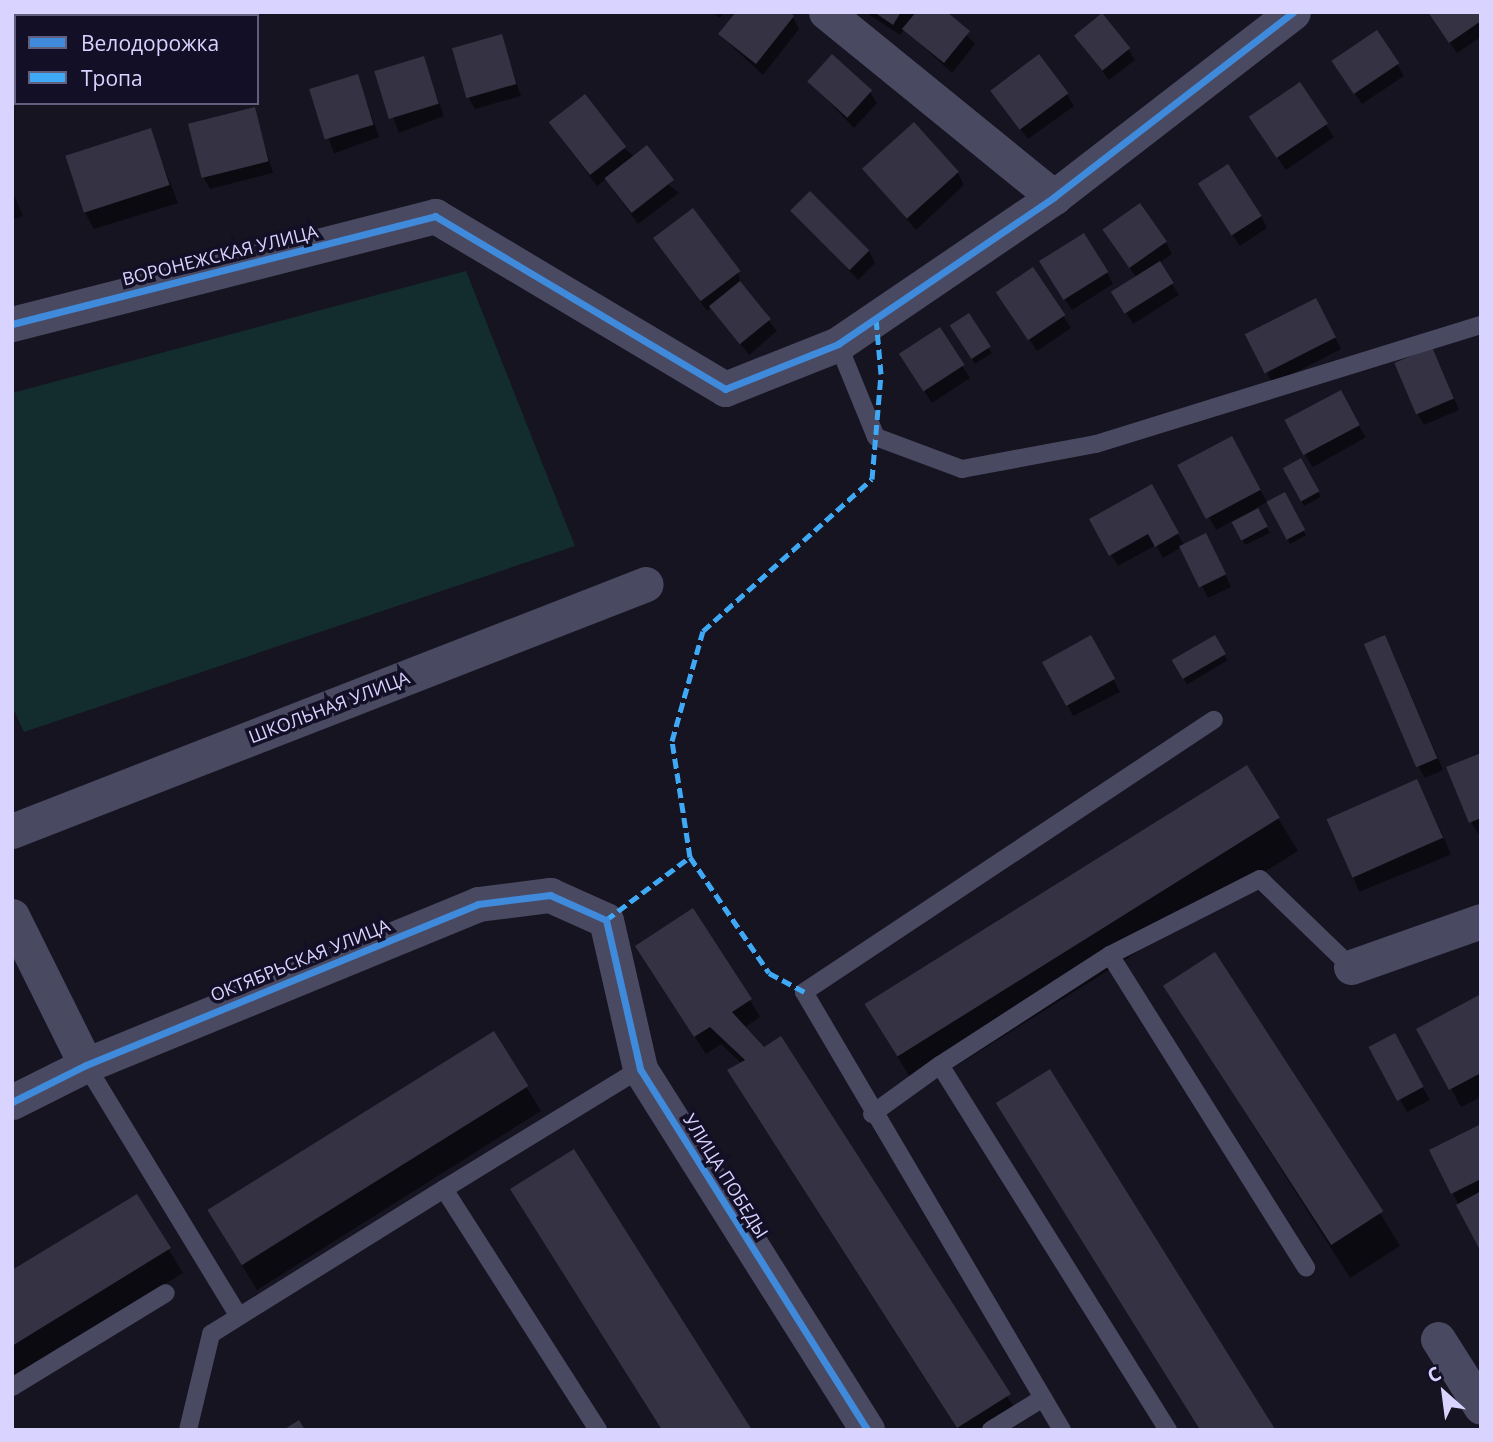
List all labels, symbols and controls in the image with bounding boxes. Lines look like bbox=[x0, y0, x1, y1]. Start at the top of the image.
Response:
legend bbox=[14, 14, 259, 105]
text: Велодорожка bbox=[81, 29, 219, 57]
text: Тропа bbox=[81, 64, 143, 92]
street label: ВОРОНЕЖСКАЯ УЛИЦА bbox=[120, 220, 320, 290]
street label: ШКОЛЬНАЯ УЛИЦА bbox=[246, 666, 412, 748]
street label: ОКТЯБРЬСКАЯ УЛИЦА bbox=[207, 914, 393, 1006]
street label: УЛИЦА ПОБЕДЫ bbox=[679, 1110, 773, 1242]
north arrow bbox=[1409, 1358, 1479, 1428]
text: С bbox=[1423, 1360, 1446, 1389]

